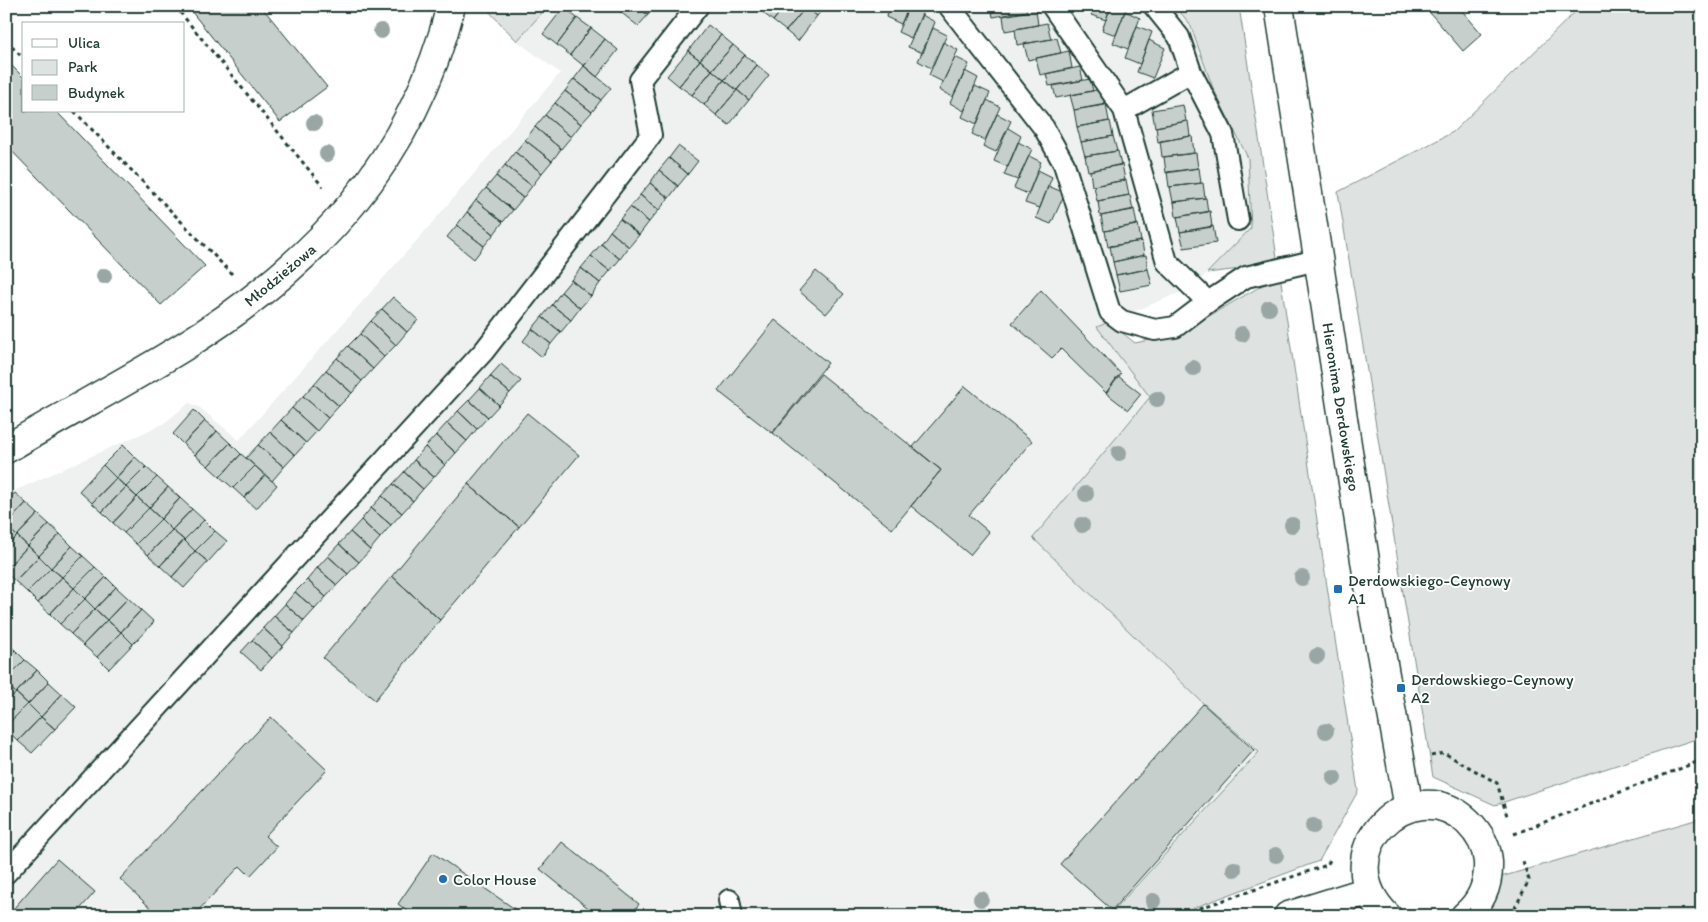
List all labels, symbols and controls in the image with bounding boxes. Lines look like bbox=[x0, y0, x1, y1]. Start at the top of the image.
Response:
legend bbox=[22, 22, 185, 112]
text: Ulica bbox=[68, 34, 101, 52]
text: Park bbox=[68, 58, 98, 76]
text: Budynek bbox=[68, 84, 125, 102]
street label: Młodzieżowa bbox=[240, 239, 320, 310]
street label: Hieronima Derdowskiego bbox=[1318, 321, 1364, 493]
place label: Derdowskiego-Ceynowy A1 bbox=[1348, 571, 1511, 608]
marker: Derdowskiego-Ceynowy A1 bbox=[1332, 583, 1344, 595]
place label: Derdowskiego-Ceynowy A2 bbox=[1411, 670, 1574, 707]
marker: Derdowskiego-Ceynowy A2 bbox=[1395, 682, 1407, 694]
place label: Color House bbox=[453, 870, 537, 889]
marker: Color House bbox=[437, 873, 449, 885]

